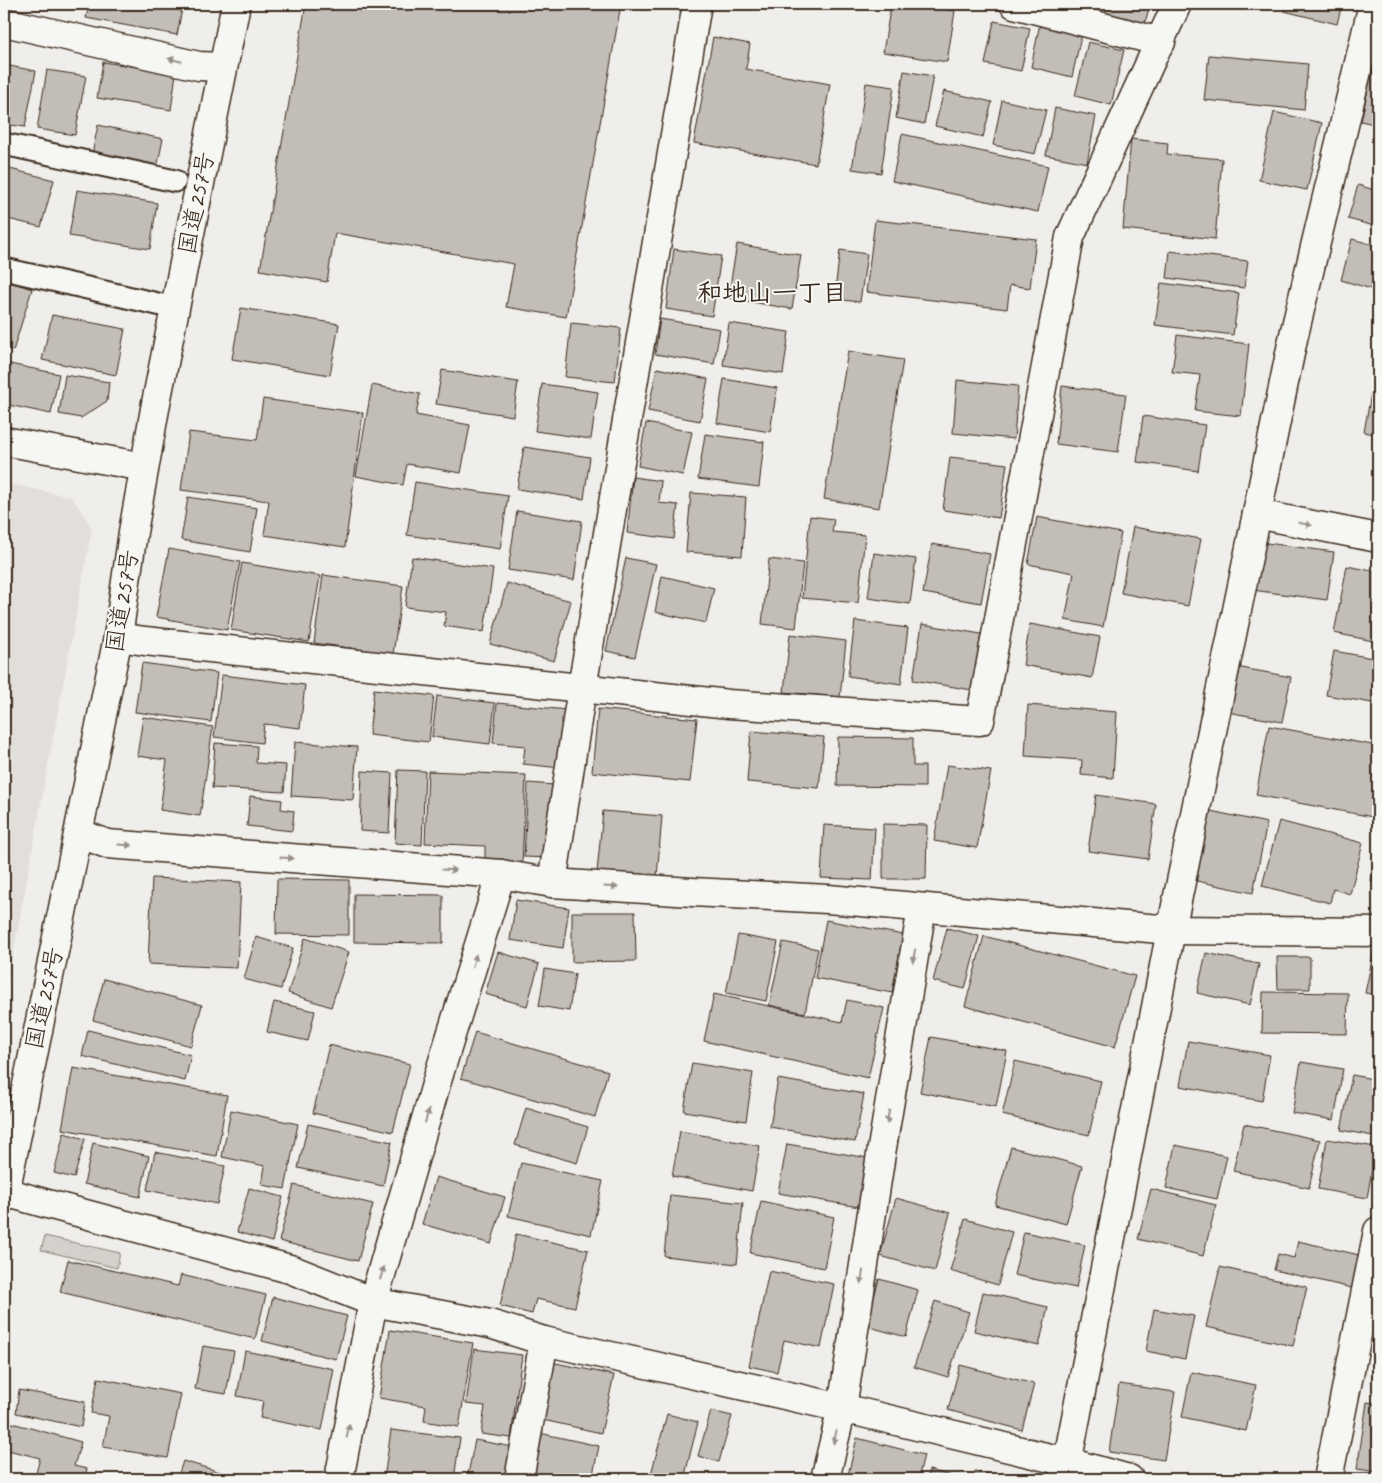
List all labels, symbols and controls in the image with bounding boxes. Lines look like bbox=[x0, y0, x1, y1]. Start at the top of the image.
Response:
one-way arrow bbox=[168, 56, 183, 64]
street label: 国道257号 bbox=[171, 149, 221, 257]
district label: 和地山一丁目 bbox=[697, 277, 847, 309]
one-way arrow bbox=[1297, 520, 1313, 528]
street label: 国道257号 bbox=[99, 547, 145, 655]
one-way arrow bbox=[117, 842, 133, 850]
one-way arrow bbox=[279, 854, 295, 862]
one-way arrow bbox=[441, 867, 457, 875]
one-way arrow bbox=[603, 883, 619, 891]
street label: 国道257号 bbox=[18, 944, 70, 1052]
one-way arrow bbox=[910, 949, 918, 965]
one-way arrow bbox=[471, 953, 479, 968]
one-way arrow bbox=[423, 1109, 431, 1124]
one-way arrow bbox=[883, 1109, 891, 1125]
one-way arrow bbox=[378, 1265, 386, 1280]
one-way arrow bbox=[858, 1269, 866, 1285]
one-way arrow bbox=[344, 1424, 352, 1439]
one-way arrow bbox=[831, 1430, 839, 1445]

